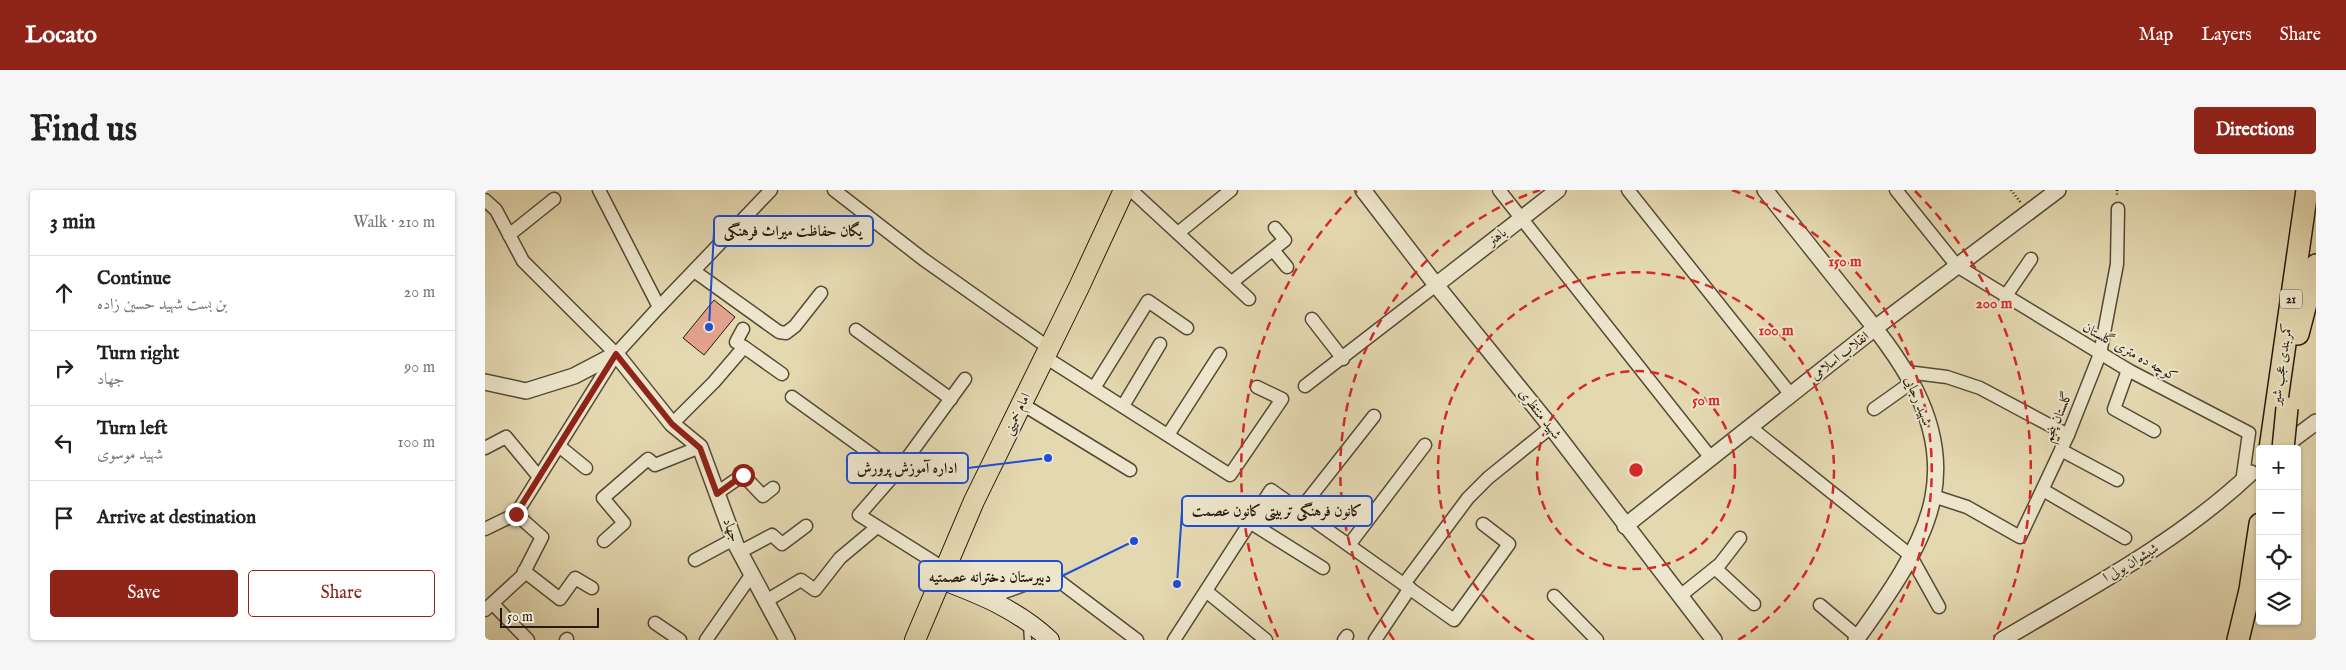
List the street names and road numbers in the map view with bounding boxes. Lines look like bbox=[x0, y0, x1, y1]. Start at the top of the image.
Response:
street label: باهنر bbox=[1482, 224, 1511, 251]
road number: 21 bbox=[2280, 290, 2302, 308]
street label: کوچه ده متری گلستان bbox=[2079, 318, 2181, 386]
street label: کمربندی عجب شیر bbox=[2267, 322, 2297, 408]
street label: انقلاب اسلامی bbox=[1807, 328, 1873, 384]
street label: شهید رجایی bbox=[1900, 374, 1936, 429]
street label: شهید منتظری bbox=[1514, 385, 1566, 443]
street label: گلستان پنجم bbox=[2039, 389, 2080, 447]
street label: امام خمینی bbox=[999, 390, 1038, 439]
street label: جهاد bbox=[718, 516, 744, 544]
street label: شیشوان یولی ا bbox=[2100, 539, 2162, 587]

